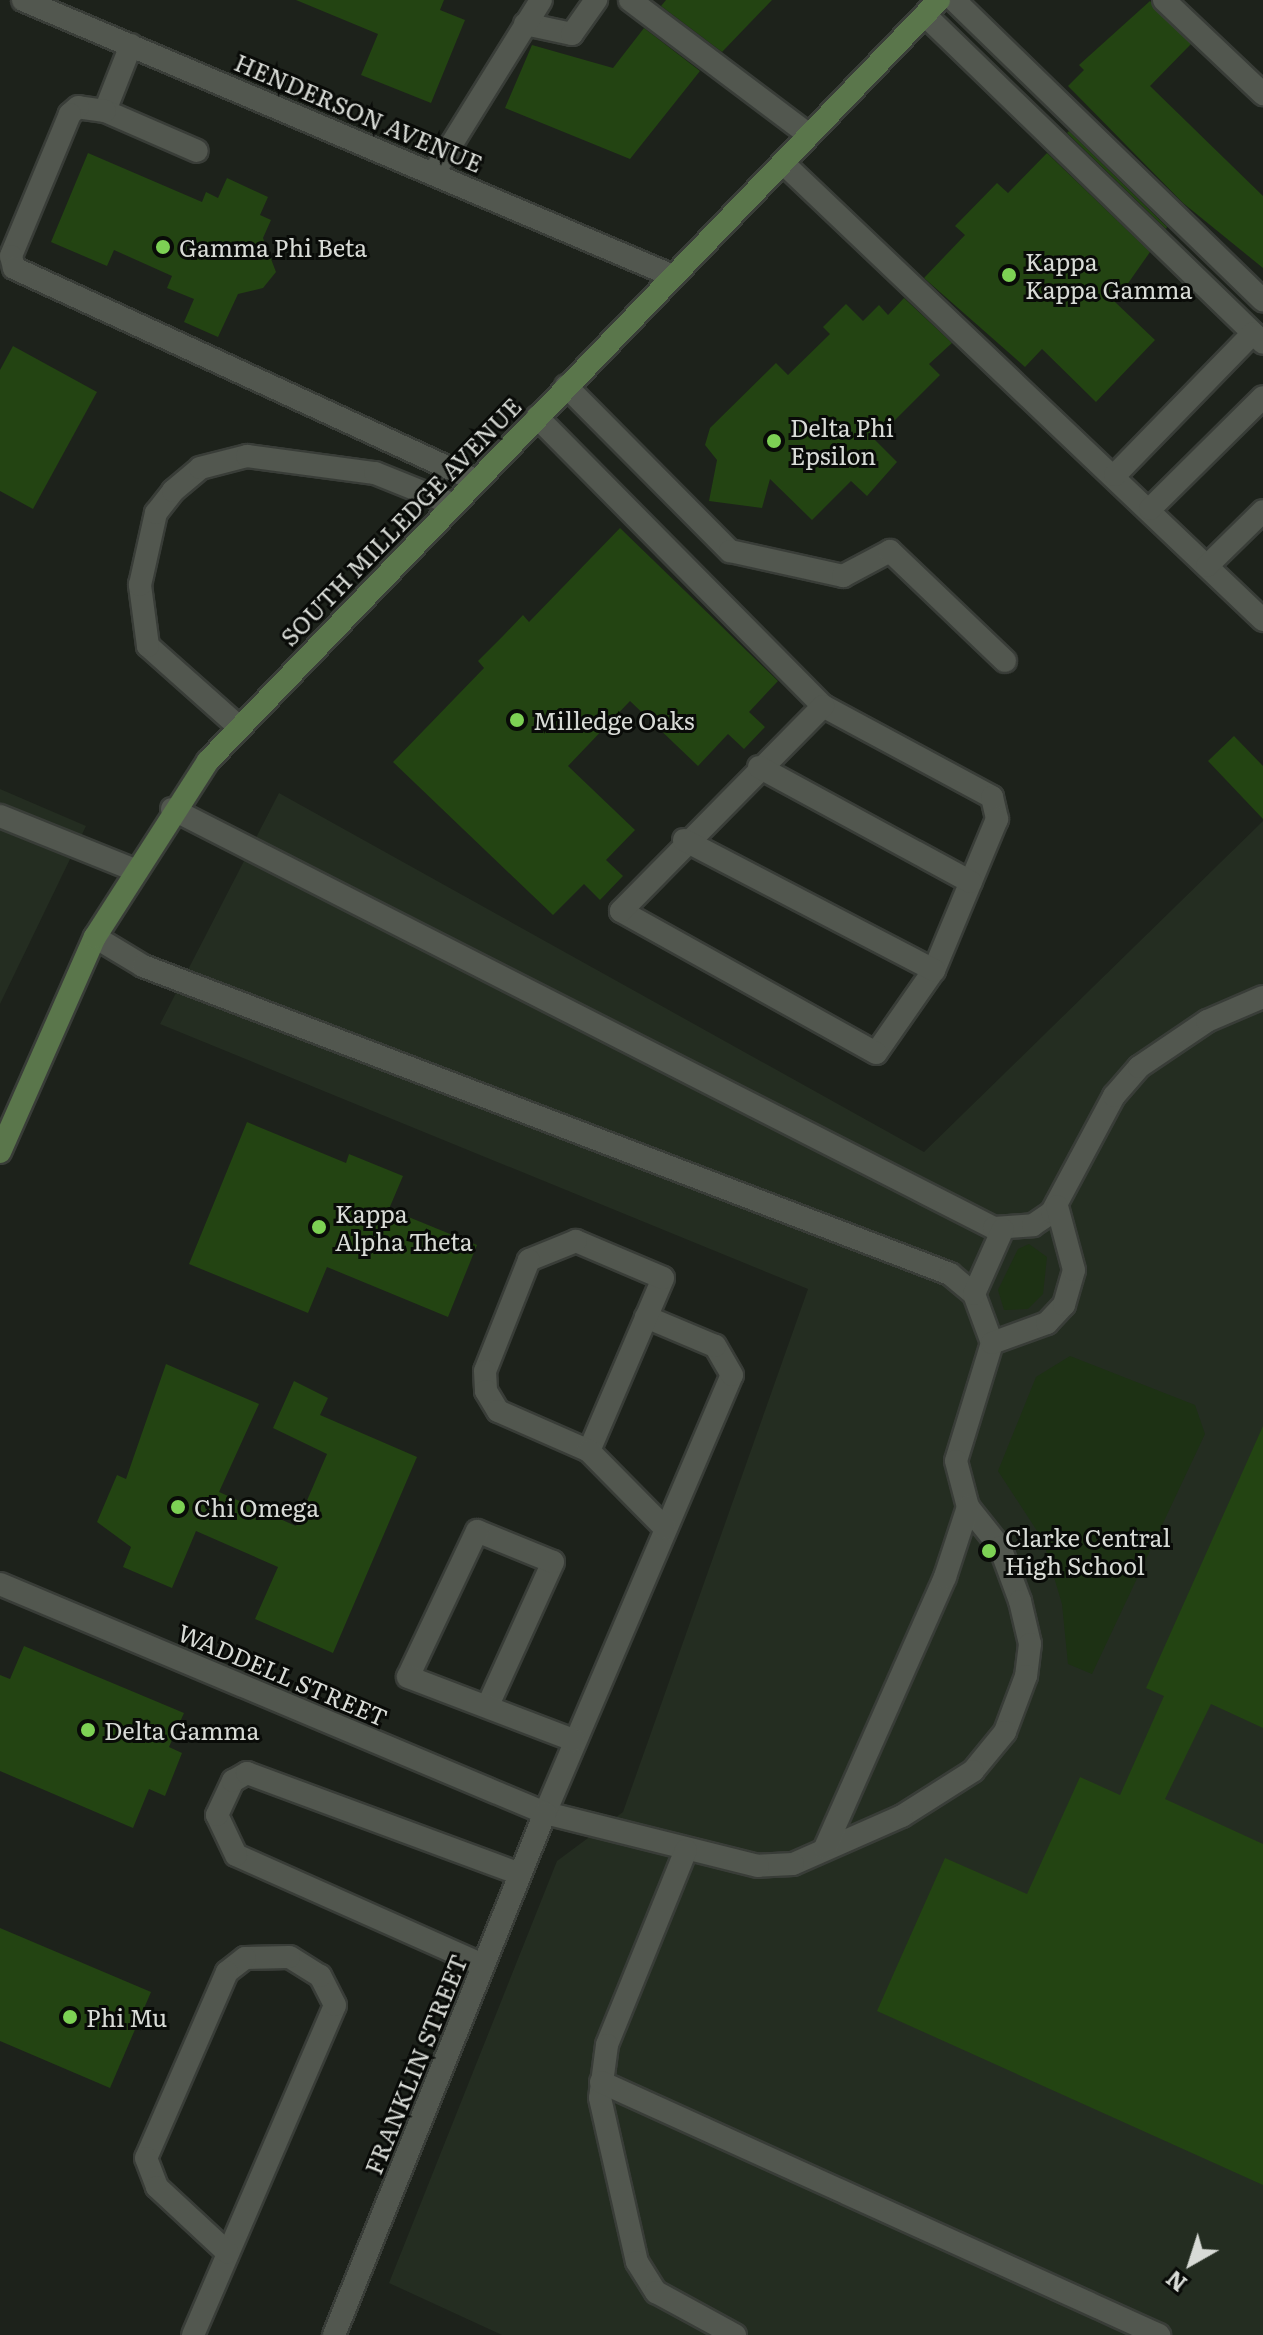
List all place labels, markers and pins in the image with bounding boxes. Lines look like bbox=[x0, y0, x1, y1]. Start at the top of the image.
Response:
place label: Gamma Phi Beta bbox=[179, 233, 367, 261]
marker: Gamma Phi Beta bbox=[154, 238, 172, 256]
place label: Kappa Kappa Gamma bbox=[1025, 247, 1193, 303]
marker: Kappa Kappa Gamma bbox=[1000, 266, 1018, 284]
place label: Delta Phi Epsilon bbox=[790, 413, 894, 469]
marker: Delta Phi Epsilon bbox=[765, 432, 783, 450]
place label: Milledge Oaks bbox=[533, 706, 695, 734]
marker: Milledge Oaks bbox=[508, 711, 526, 729]
place label: Kappa Alpha Theta bbox=[335, 1199, 473, 1255]
marker: Kappa Alpha Theta bbox=[310, 1218, 328, 1236]
place label: Chi Omega bbox=[194, 1493, 319, 1521]
marker: Chi Omega bbox=[169, 1498, 187, 1516]
place label: Clarke Central High School bbox=[1005, 1523, 1170, 1579]
marker: Clarke Central High School bbox=[980, 1542, 998, 1560]
place label: Delta Gamma bbox=[104, 1716, 259, 1744]
marker: Delta Gamma bbox=[79, 1721, 97, 1739]
place label: Phi Mu bbox=[86, 2003, 167, 2031]
marker: Phi Mu bbox=[61, 2008, 79, 2026]

